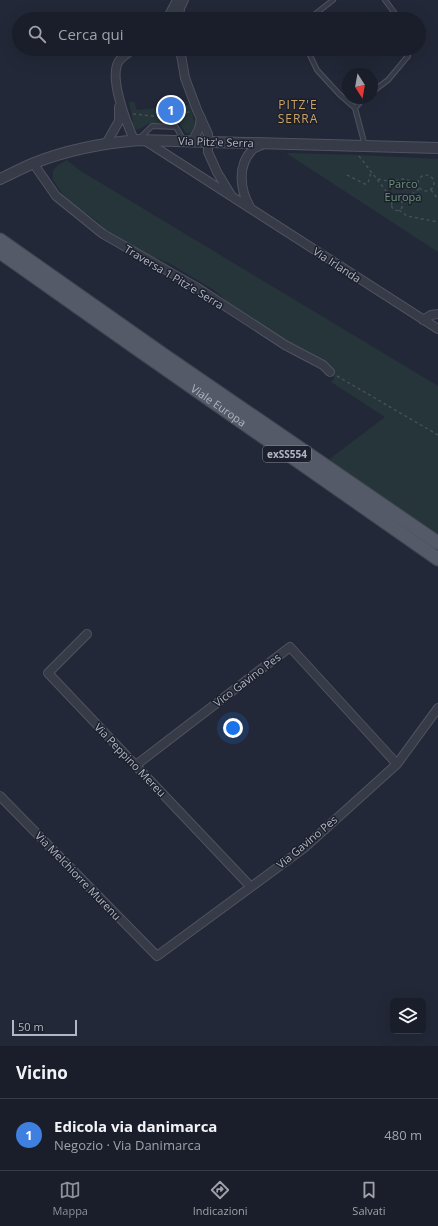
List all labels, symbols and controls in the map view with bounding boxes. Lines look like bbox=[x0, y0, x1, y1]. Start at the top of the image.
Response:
search box bbox=[12, 12, 426, 56]
icon: search bbox=[26, 23, 48, 45]
text: Cerca qui bbox=[58, 24, 124, 44]
north arrow bbox=[342, 68, 378, 104]
pin: 1 bbox=[158, 95, 184, 125]
district label: PITZ'E SERRA bbox=[278, 96, 318, 127]
street label: Via Pitz'e Serra bbox=[178, 133, 254, 150]
park label: Parco Europa bbox=[385, 176, 421, 204]
street label: Traversa 1 Pitz'e Serra bbox=[122, 241, 227, 312]
street label: Via Irlanda bbox=[310, 243, 364, 286]
street label: Viale Europa bbox=[188, 381, 249, 430]
road number: exSS554 bbox=[263, 446, 311, 462]
street label: Vico Gavino Pes bbox=[210, 649, 283, 710]
your location bbox=[223, 718, 243, 738]
street label: Via Peppino Mereu bbox=[91, 720, 169, 800]
street label: Via Gavino Pes bbox=[273, 812, 340, 871]
street label: Via Melchiorre Murenu bbox=[32, 828, 125, 923]
map controls bbox=[390, 998, 426, 1034]
button: layers bbox=[390, 998, 426, 1034]
scale bar bbox=[12, 1018, 77, 1037]
text: 50 m bbox=[18, 1019, 44, 1034]
text: Vicino bbox=[16, 1061, 68, 1084]
text: Edicola via danimarca bbox=[54, 1116, 217, 1136]
text: 1 bbox=[25, 1126, 33, 1144]
text: 480 m bbox=[384, 1126, 422, 1144]
text: Negozio · Via Danimarca bbox=[54, 1136, 201, 1154]
tab: Mappa bbox=[52, 1179, 88, 1218]
tab: Indicazioni bbox=[193, 1179, 248, 1218]
tab: Salvati bbox=[352, 1179, 386, 1218]

